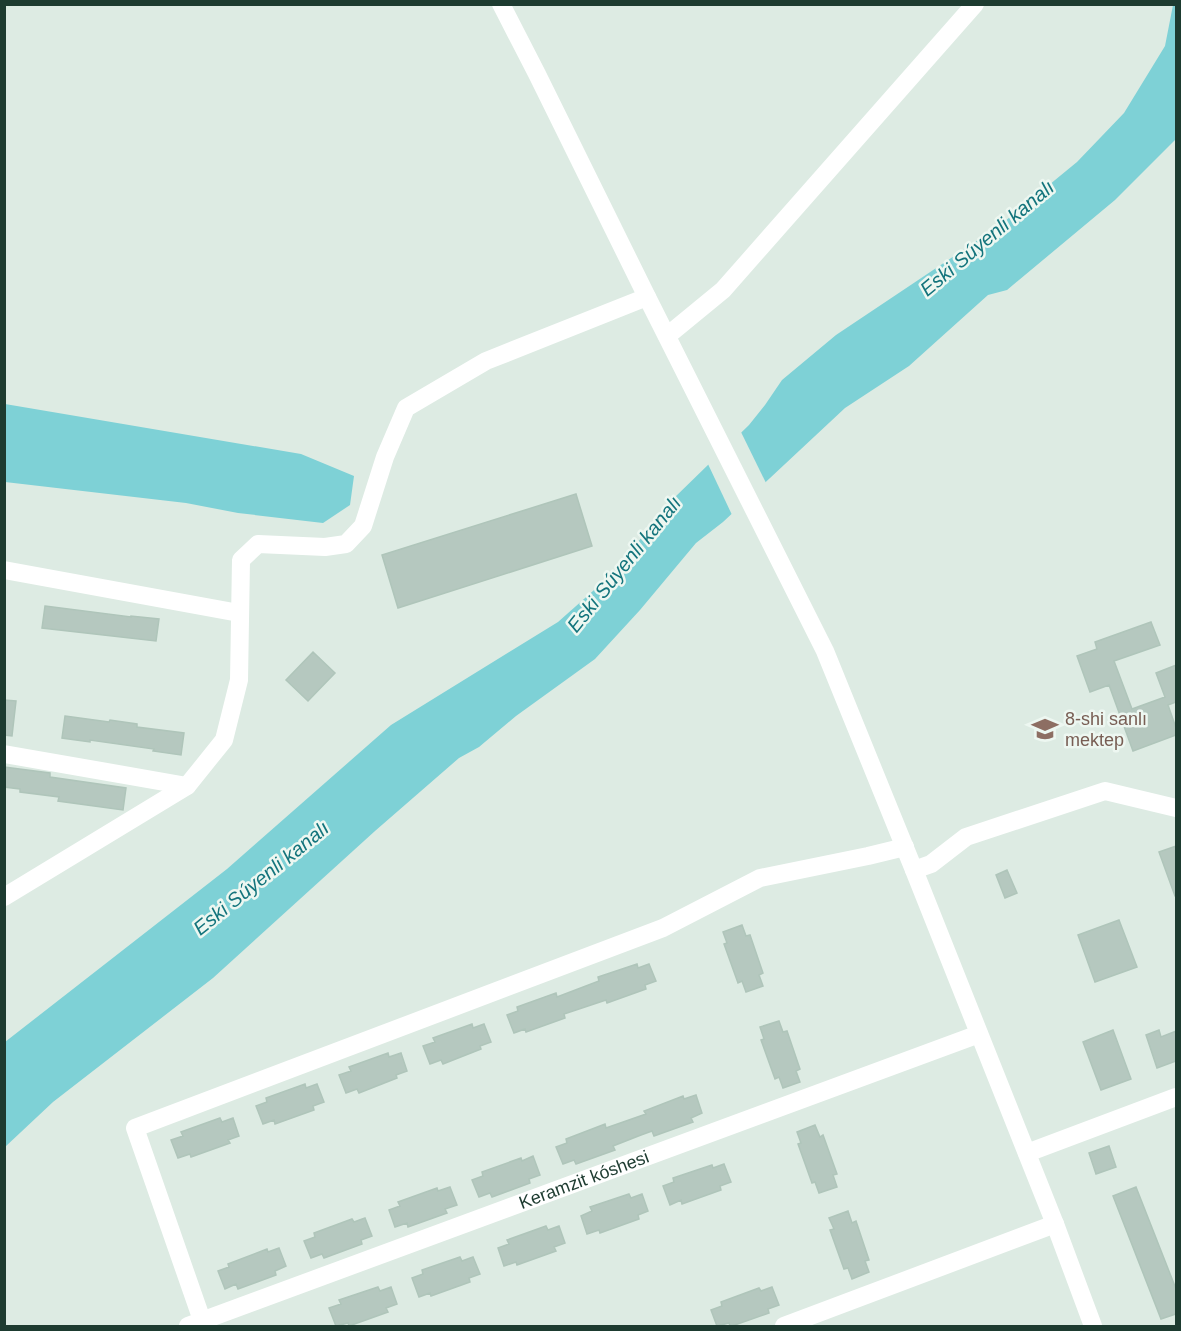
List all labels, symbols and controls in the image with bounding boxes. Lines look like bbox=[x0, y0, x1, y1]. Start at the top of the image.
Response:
water label: Eski Súyenli kanalı bbox=[916, 176, 1058, 300]
water label: Eski Súyenli kanalı bbox=[563, 492, 685, 636]
place label: 8-shi sanlı mektep bbox=[1065, 709, 1147, 750]
school or university icon: 8-shi sanlı mektep bbox=[1030, 714, 1060, 744]
water label: Eski Súyenli kanalı bbox=[189, 817, 333, 939]
street label: Keramzit kóshesi bbox=[516, 1147, 652, 1213]

